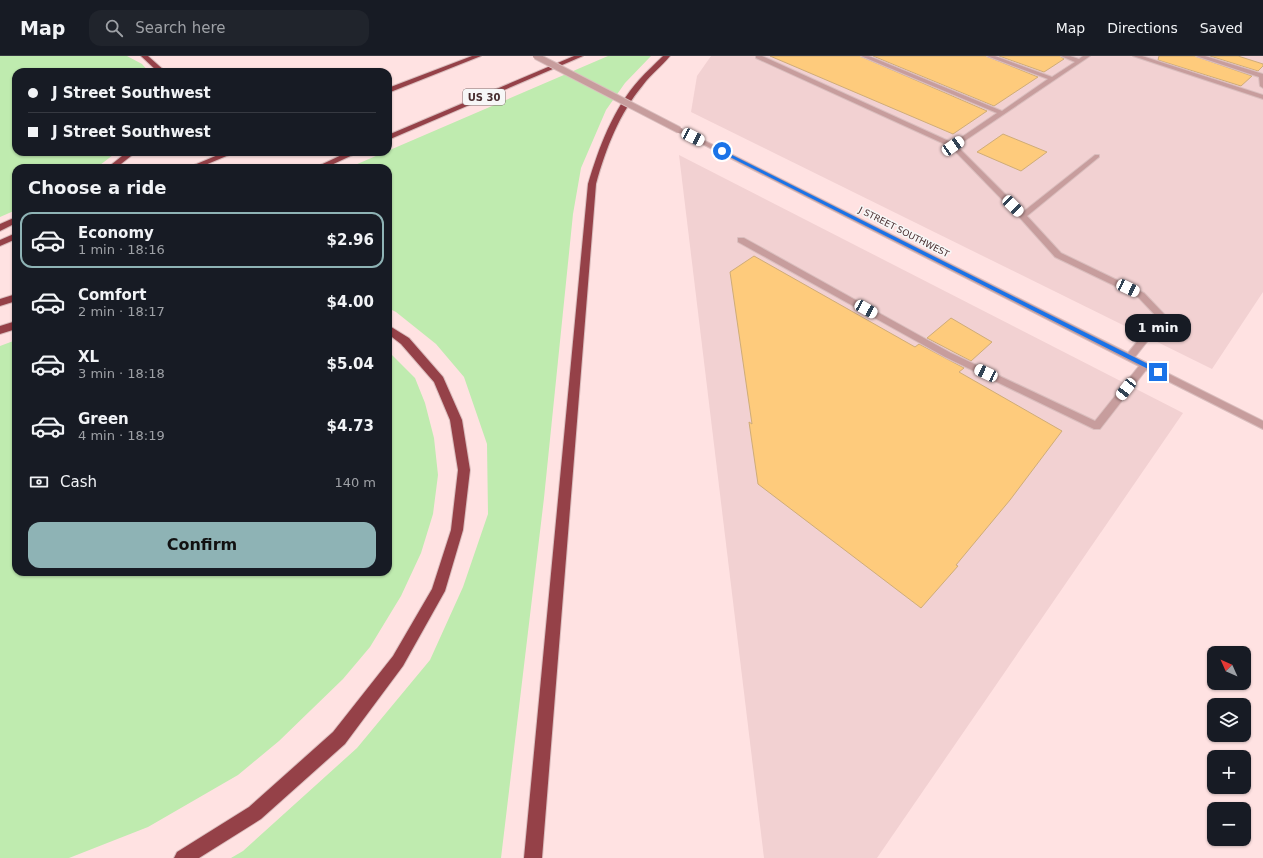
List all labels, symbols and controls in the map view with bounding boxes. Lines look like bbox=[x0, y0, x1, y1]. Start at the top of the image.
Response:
search box bbox=[89, 10, 369, 46]
text: Map bbox=[20, 17, 65, 39]
icon: search bbox=[103, 17, 125, 39]
text: Search here bbox=[135, 19, 225, 37]
text: Map bbox=[1056, 20, 1085, 36]
text: Directions bbox=[1107, 20, 1178, 36]
text: Saved bbox=[1200, 20, 1243, 36]
text: J Street Southwest bbox=[52, 84, 211, 102]
road number: US 30 bbox=[463, 89, 505, 105]
text: J Street Southwest bbox=[52, 123, 211, 141]
car bbox=[680, 126, 706, 148]
car bbox=[940, 134, 966, 158]
route start bbox=[713, 142, 731, 160]
text: Choose a ride bbox=[28, 177, 167, 198]
car bbox=[1000, 193, 1026, 219]
street label: J STREET SOUTHWEST bbox=[856, 204, 951, 259]
icon: car bbox=[30, 222, 66, 258]
text: Economy bbox=[78, 224, 154, 242]
text: $2.96 bbox=[327, 231, 374, 249]
text: 1 min · 18:16 bbox=[78, 242, 165, 257]
car bbox=[1115, 277, 1141, 299]
icon: car bbox=[30, 284, 66, 320]
text: Comfort bbox=[78, 286, 146, 304]
text: $4.00 bbox=[327, 293, 374, 311]
car bbox=[853, 298, 879, 320]
text: 2 min · 18:17 bbox=[78, 304, 165, 319]
callout: 1 min bbox=[1125, 314, 1191, 342]
text: 1 min bbox=[1138, 320, 1178, 335]
icon: car bbox=[30, 346, 66, 382]
text: XL bbox=[78, 348, 99, 366]
text: $5.04 bbox=[327, 355, 374, 373]
car bbox=[973, 362, 999, 384]
route end bbox=[1149, 363, 1167, 381]
text: 3 min · 18:18 bbox=[78, 366, 165, 381]
car bbox=[1114, 376, 1138, 402]
icon: car bbox=[30, 408, 66, 444]
text: Green bbox=[78, 410, 129, 428]
text: $4.73 bbox=[327, 417, 374, 435]
text: 4 min · 18:19 bbox=[78, 428, 165, 443]
icon: cash bbox=[28, 471, 50, 493]
text: Cash bbox=[60, 473, 97, 491]
text: 140 m bbox=[334, 475, 376, 490]
button: Confirm bbox=[28, 522, 376, 568]
north arrow bbox=[1207, 646, 1251, 690]
map controls bbox=[1207, 646, 1251, 846]
button: layers bbox=[1207, 698, 1251, 742]
button: + bbox=[1207, 750, 1251, 794]
button: − bbox=[1207, 802, 1251, 846]

